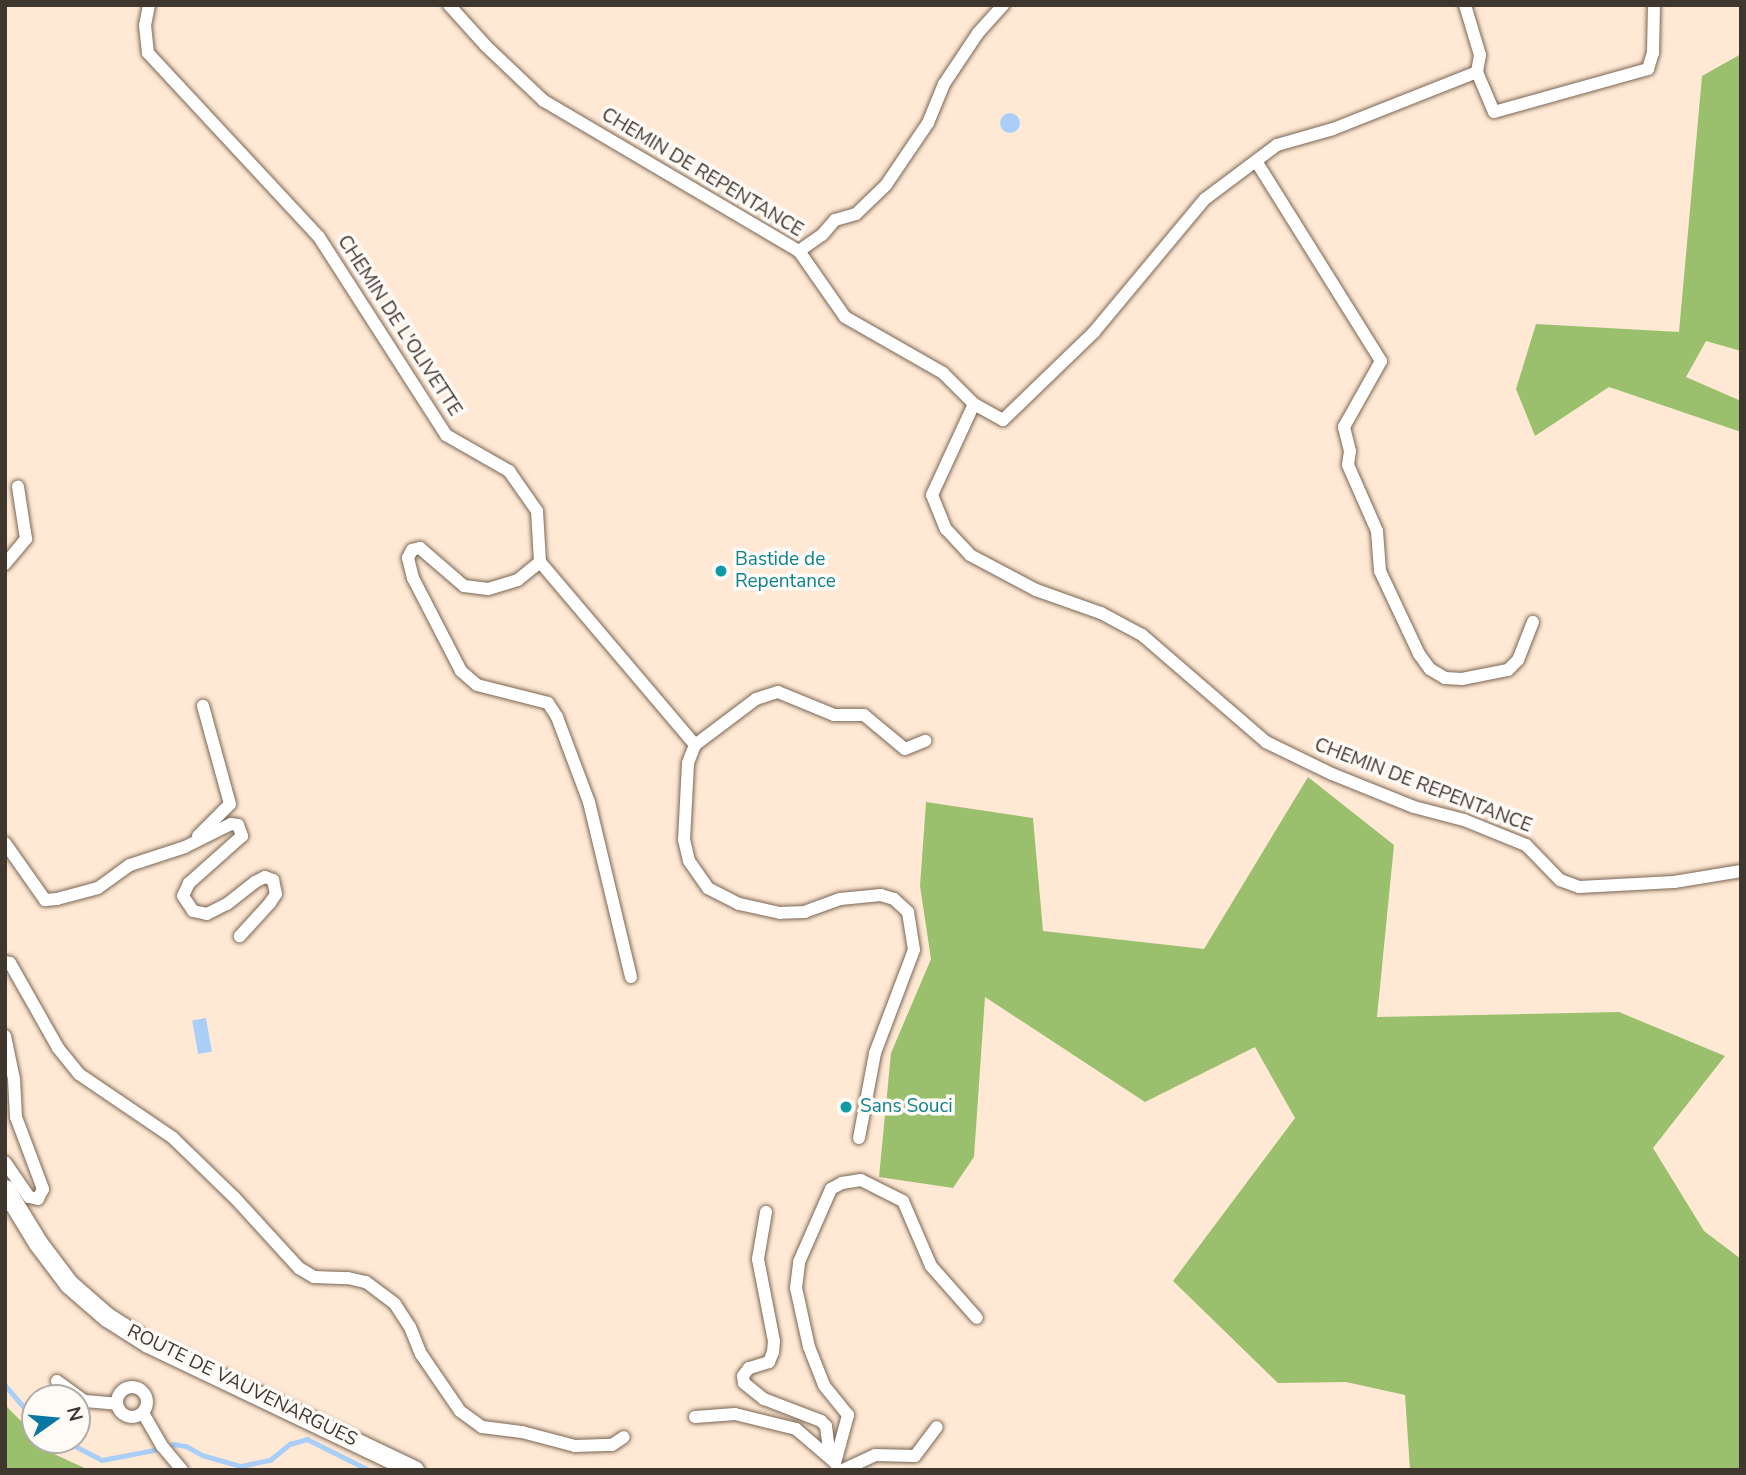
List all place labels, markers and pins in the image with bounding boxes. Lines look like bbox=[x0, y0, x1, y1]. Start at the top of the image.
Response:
place label: Bastide de Repentance bbox=[735, 549, 836, 593]
marker: Bastide de Repentance bbox=[713, 563, 729, 579]
place label: Sans Souci bbox=[860, 1096, 953, 1118]
marker: Sans Souci bbox=[838, 1099, 854, 1115]

